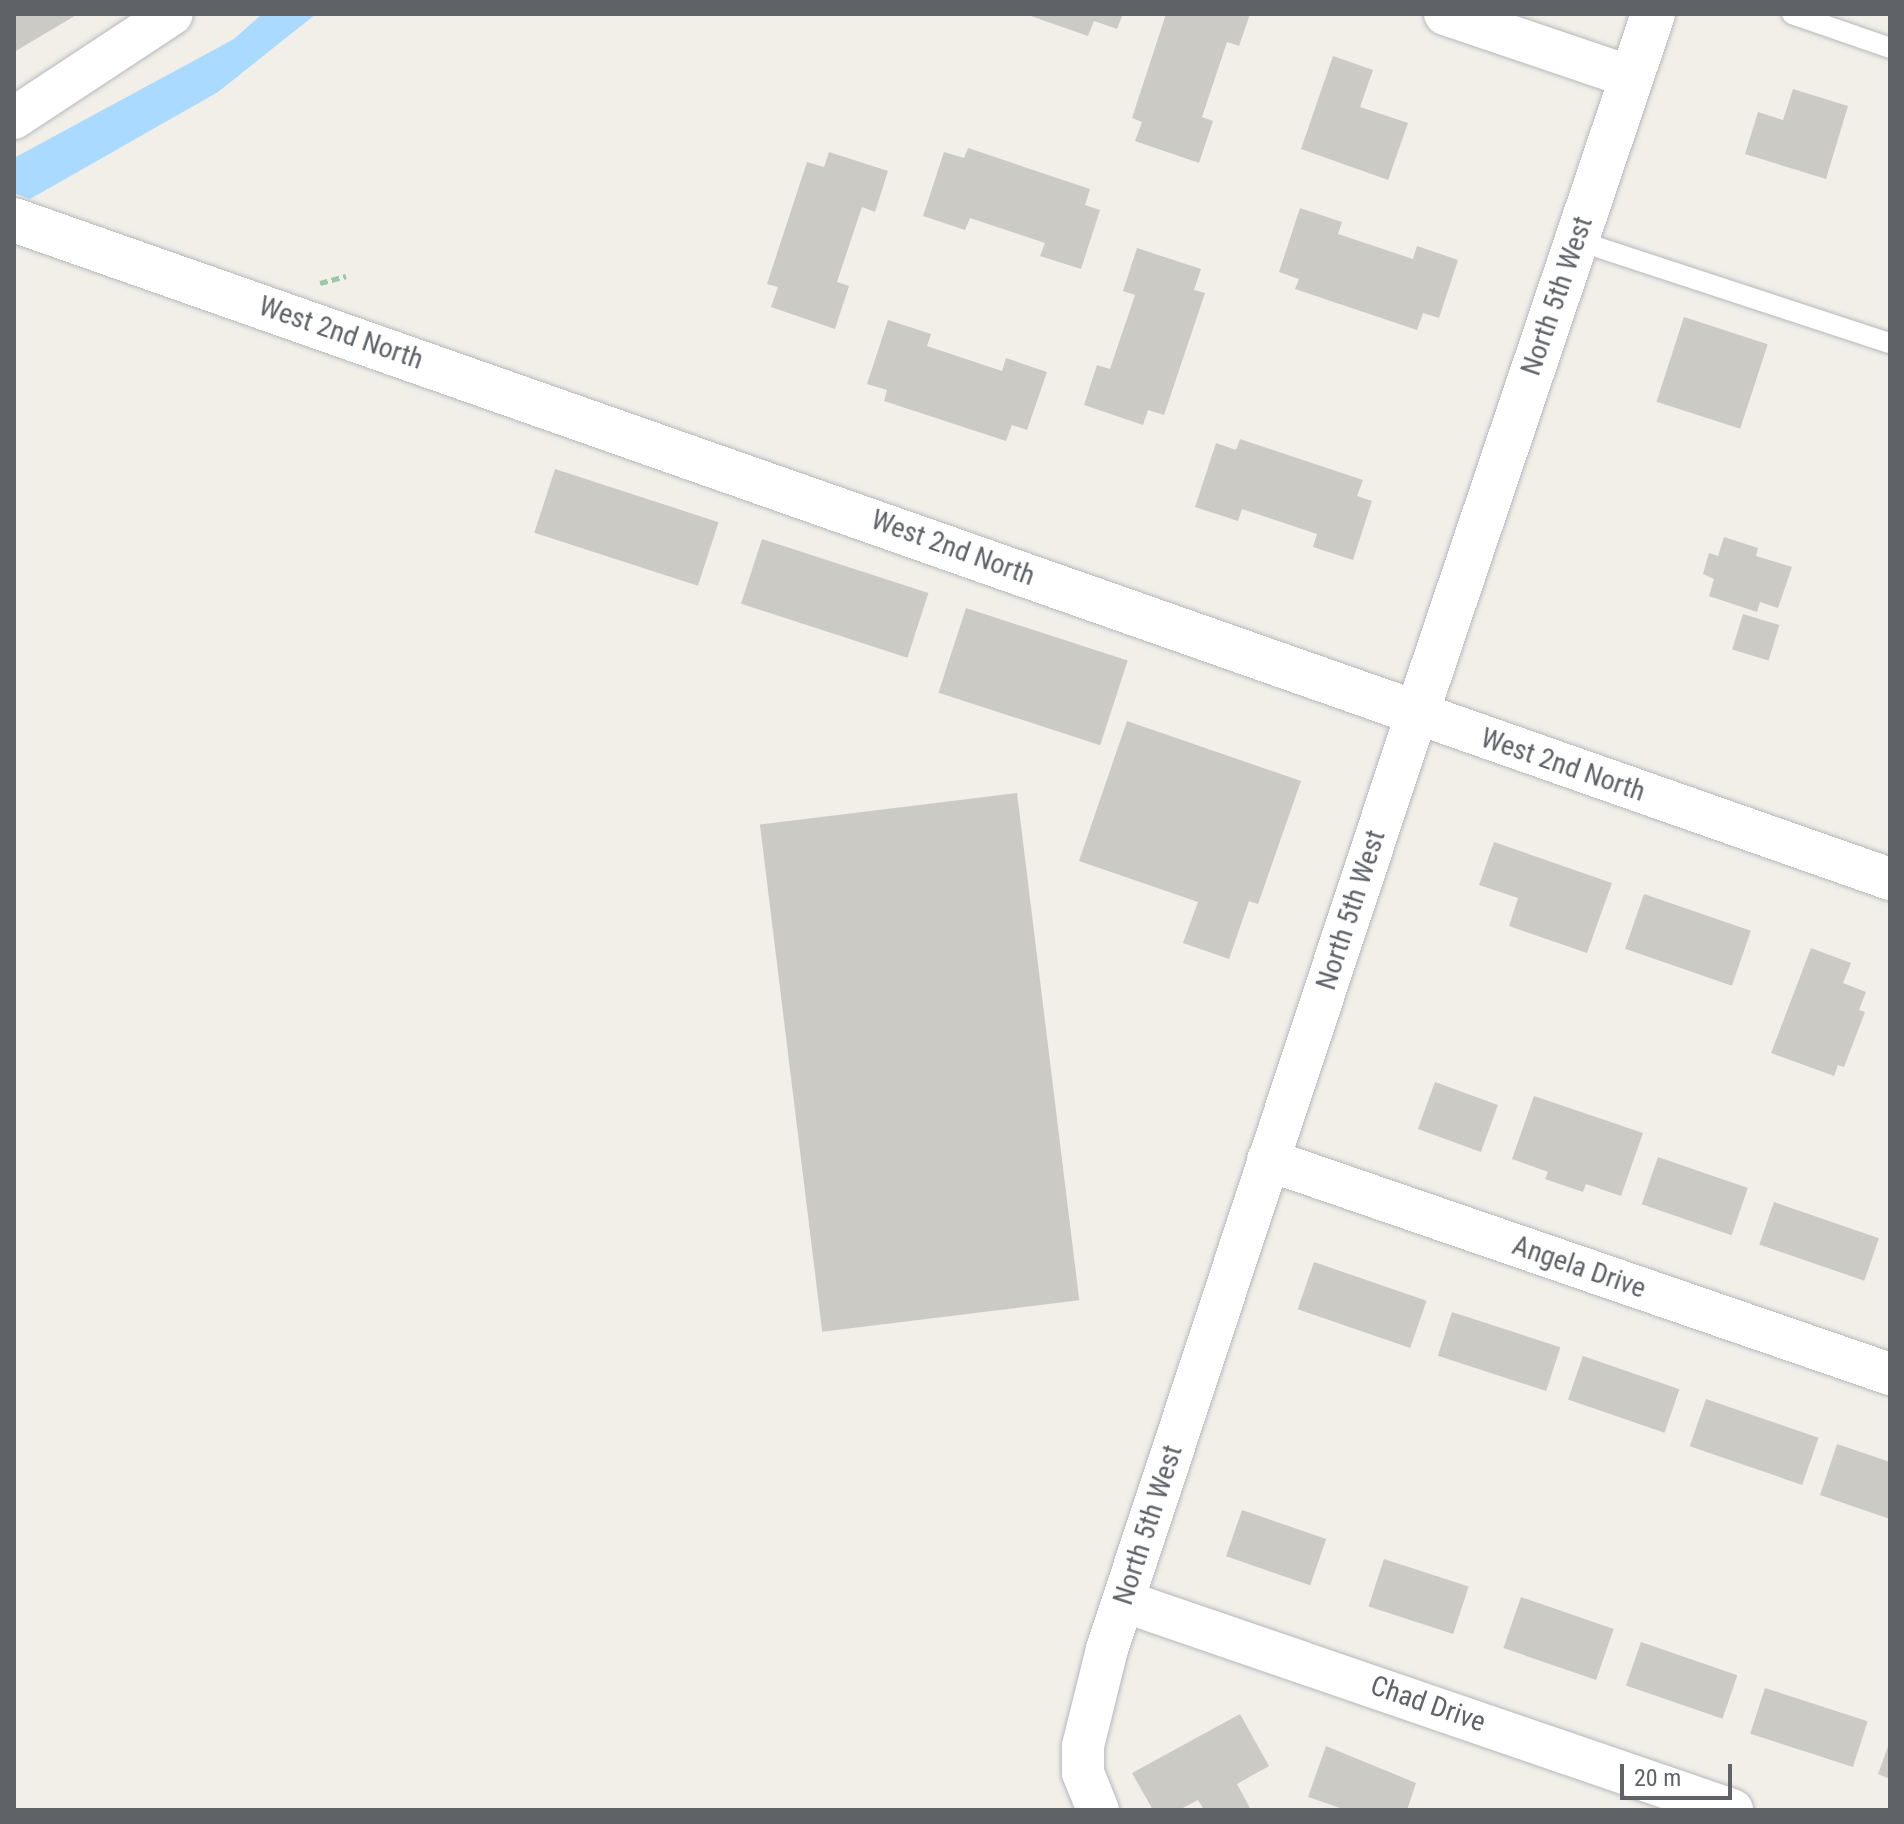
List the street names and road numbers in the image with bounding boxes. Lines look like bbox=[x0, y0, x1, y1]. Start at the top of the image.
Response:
street label: North 5th West bbox=[1514, 212, 1600, 380]
street label: West 2nd North bbox=[254, 289, 428, 377]
street label: West 2nd North bbox=[867, 503, 1039, 593]
street label: West 2nd North bbox=[1476, 721, 1650, 809]
street label: North 5th West bbox=[1309, 826, 1393, 994]
street label: Angela Drive bbox=[1508, 1229, 1650, 1305]
street label: North 5th West bbox=[1106, 1441, 1190, 1609]
street label: Chad Drive bbox=[1366, 1669, 1490, 1739]

